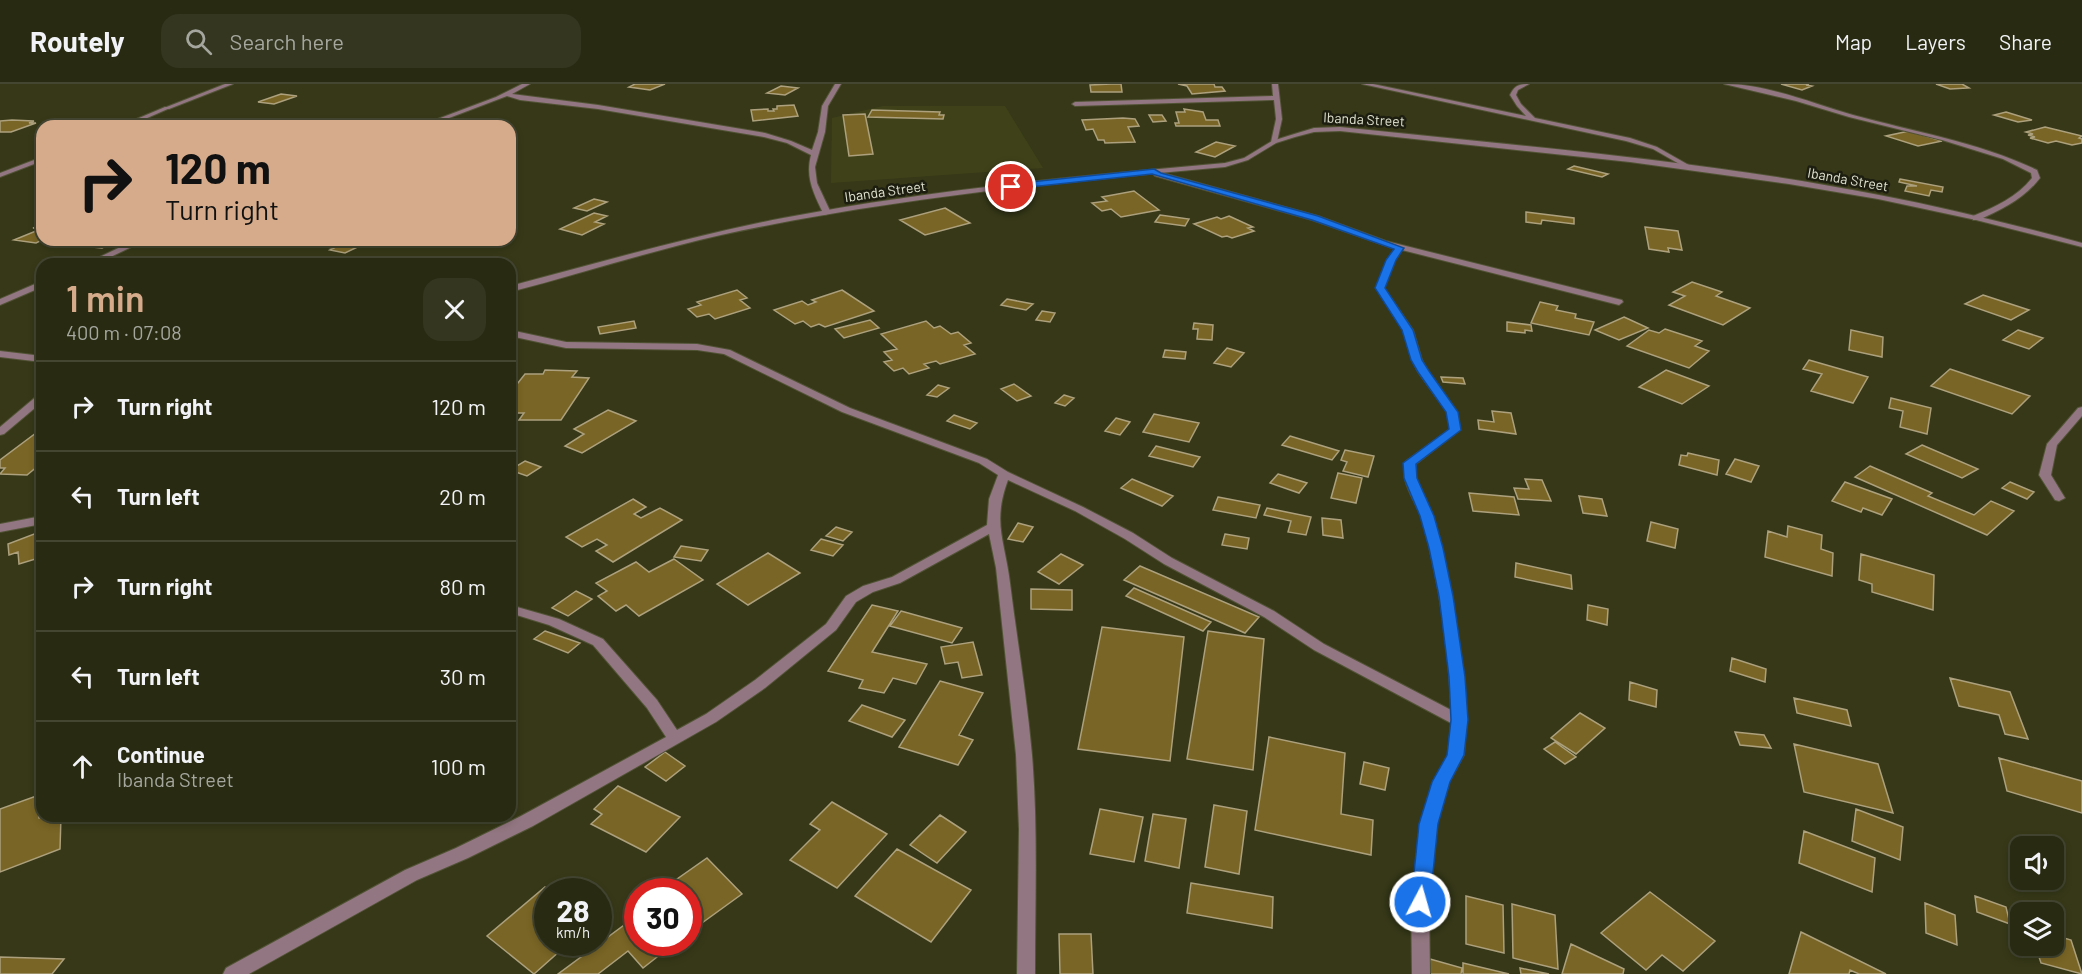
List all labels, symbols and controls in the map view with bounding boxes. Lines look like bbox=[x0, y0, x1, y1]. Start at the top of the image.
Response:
search box bbox=[161, 14, 581, 68]
text: Routely bbox=[30, 24, 125, 58]
icon: search bbox=[182, 25, 215, 58]
text: Search here bbox=[230, 28, 344, 54]
text: Map bbox=[1835, 29, 1872, 54]
text: Layers bbox=[1905, 29, 1966, 54]
text: Share bbox=[1999, 29, 2052, 54]
street label: Ibanda Street bbox=[1323, 108, 1405, 130]
text: 120 m bbox=[165, 142, 271, 192]
icon: right bbox=[66, 144, 144, 222]
pin bbox=[985, 161, 1036, 212]
street label: Ibanda Street bbox=[1806, 164, 1890, 194]
icon: arrive bbox=[994, 170, 1027, 203]
street label: Ibanda Street bbox=[843, 177, 927, 205]
text: Turn right bbox=[165, 193, 279, 225]
text: 1 min bbox=[66, 276, 145, 319]
button: close bbox=[423, 278, 486, 341]
text: 400 m · 07:08 bbox=[66, 320, 182, 344]
icon: right bbox=[66, 390, 99, 423]
text: Turn right bbox=[117, 393, 212, 419]
text: 120 m bbox=[431, 393, 486, 419]
icon: left bbox=[66, 480, 99, 513]
text: Turn left bbox=[117, 483, 200, 509]
text: 20 m bbox=[439, 483, 486, 509]
icon: right bbox=[66, 570, 99, 603]
text: Turn right bbox=[117, 573, 212, 599]
text: 80 m bbox=[440, 573, 486, 599]
icon: left bbox=[66, 660, 99, 693]
text: Turn left bbox=[117, 663, 200, 689]
text: 30 m bbox=[440, 663, 486, 689]
text: Continue bbox=[117, 741, 205, 767]
icon: ahead bbox=[66, 750, 99, 783]
text: 100 m bbox=[431, 753, 486, 779]
text: Ibanda Street bbox=[117, 767, 234, 791]
map controls bbox=[2010, 836, 2064, 956]
button: sound bbox=[2010, 836, 2064, 890]
position arrow bbox=[1388, 870, 1452, 934]
speed limit sign: 30 bbox=[624, 878, 702, 956]
text: 28 bbox=[556, 892, 590, 928]
button: layers bbox=[2010, 902, 2064, 956]
text: km/h bbox=[556, 923, 590, 941]

